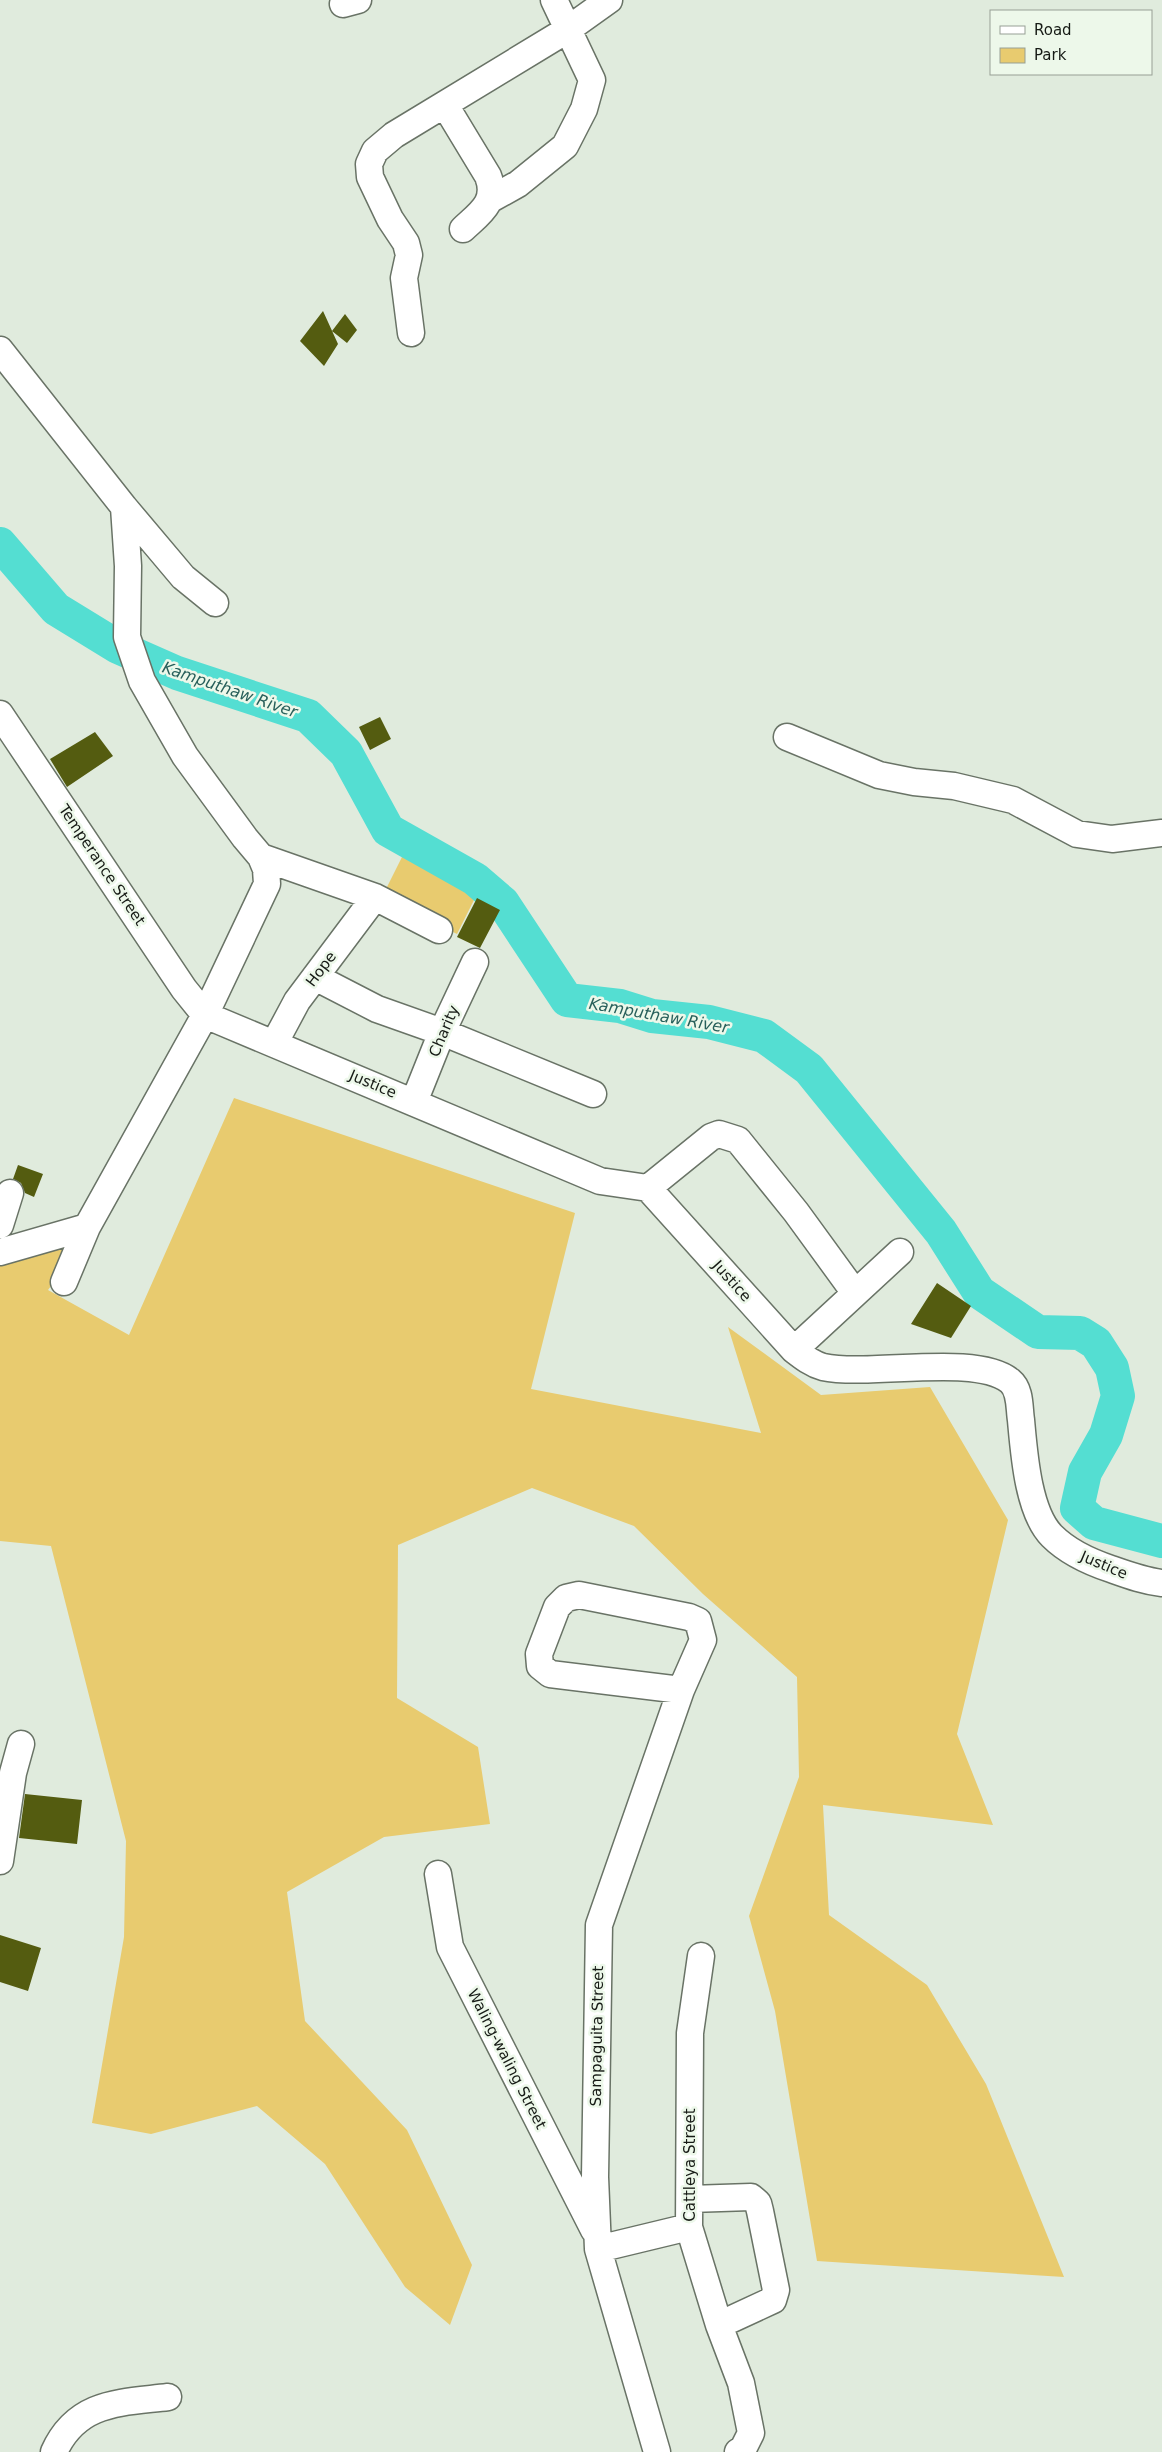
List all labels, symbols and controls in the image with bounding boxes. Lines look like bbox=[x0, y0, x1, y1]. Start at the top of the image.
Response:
legend bbox=[990, 10, 1152, 75]
text: Road bbox=[1034, 21, 1072, 39]
text: Park bbox=[1034, 46, 1067, 64]
water label: Kamputhaw River bbox=[160, 657, 301, 722]
street label: Temperance Street bbox=[54, 800, 149, 929]
street label: Hope bbox=[302, 948, 340, 990]
water label: Kamputhaw River bbox=[588, 994, 732, 1037]
street label: Charity bbox=[425, 1002, 463, 1059]
street label: Justice bbox=[346, 1066, 399, 1102]
street label: Justice bbox=[708, 1256, 755, 1305]
street label: Justice bbox=[1077, 1547, 1130, 1583]
street label: Sampaguita Street bbox=[587, 1965, 607, 2106]
street label: Waling-waling Street bbox=[464, 1986, 550, 2132]
street label: Cattleya Street bbox=[681, 2108, 699, 2222]

